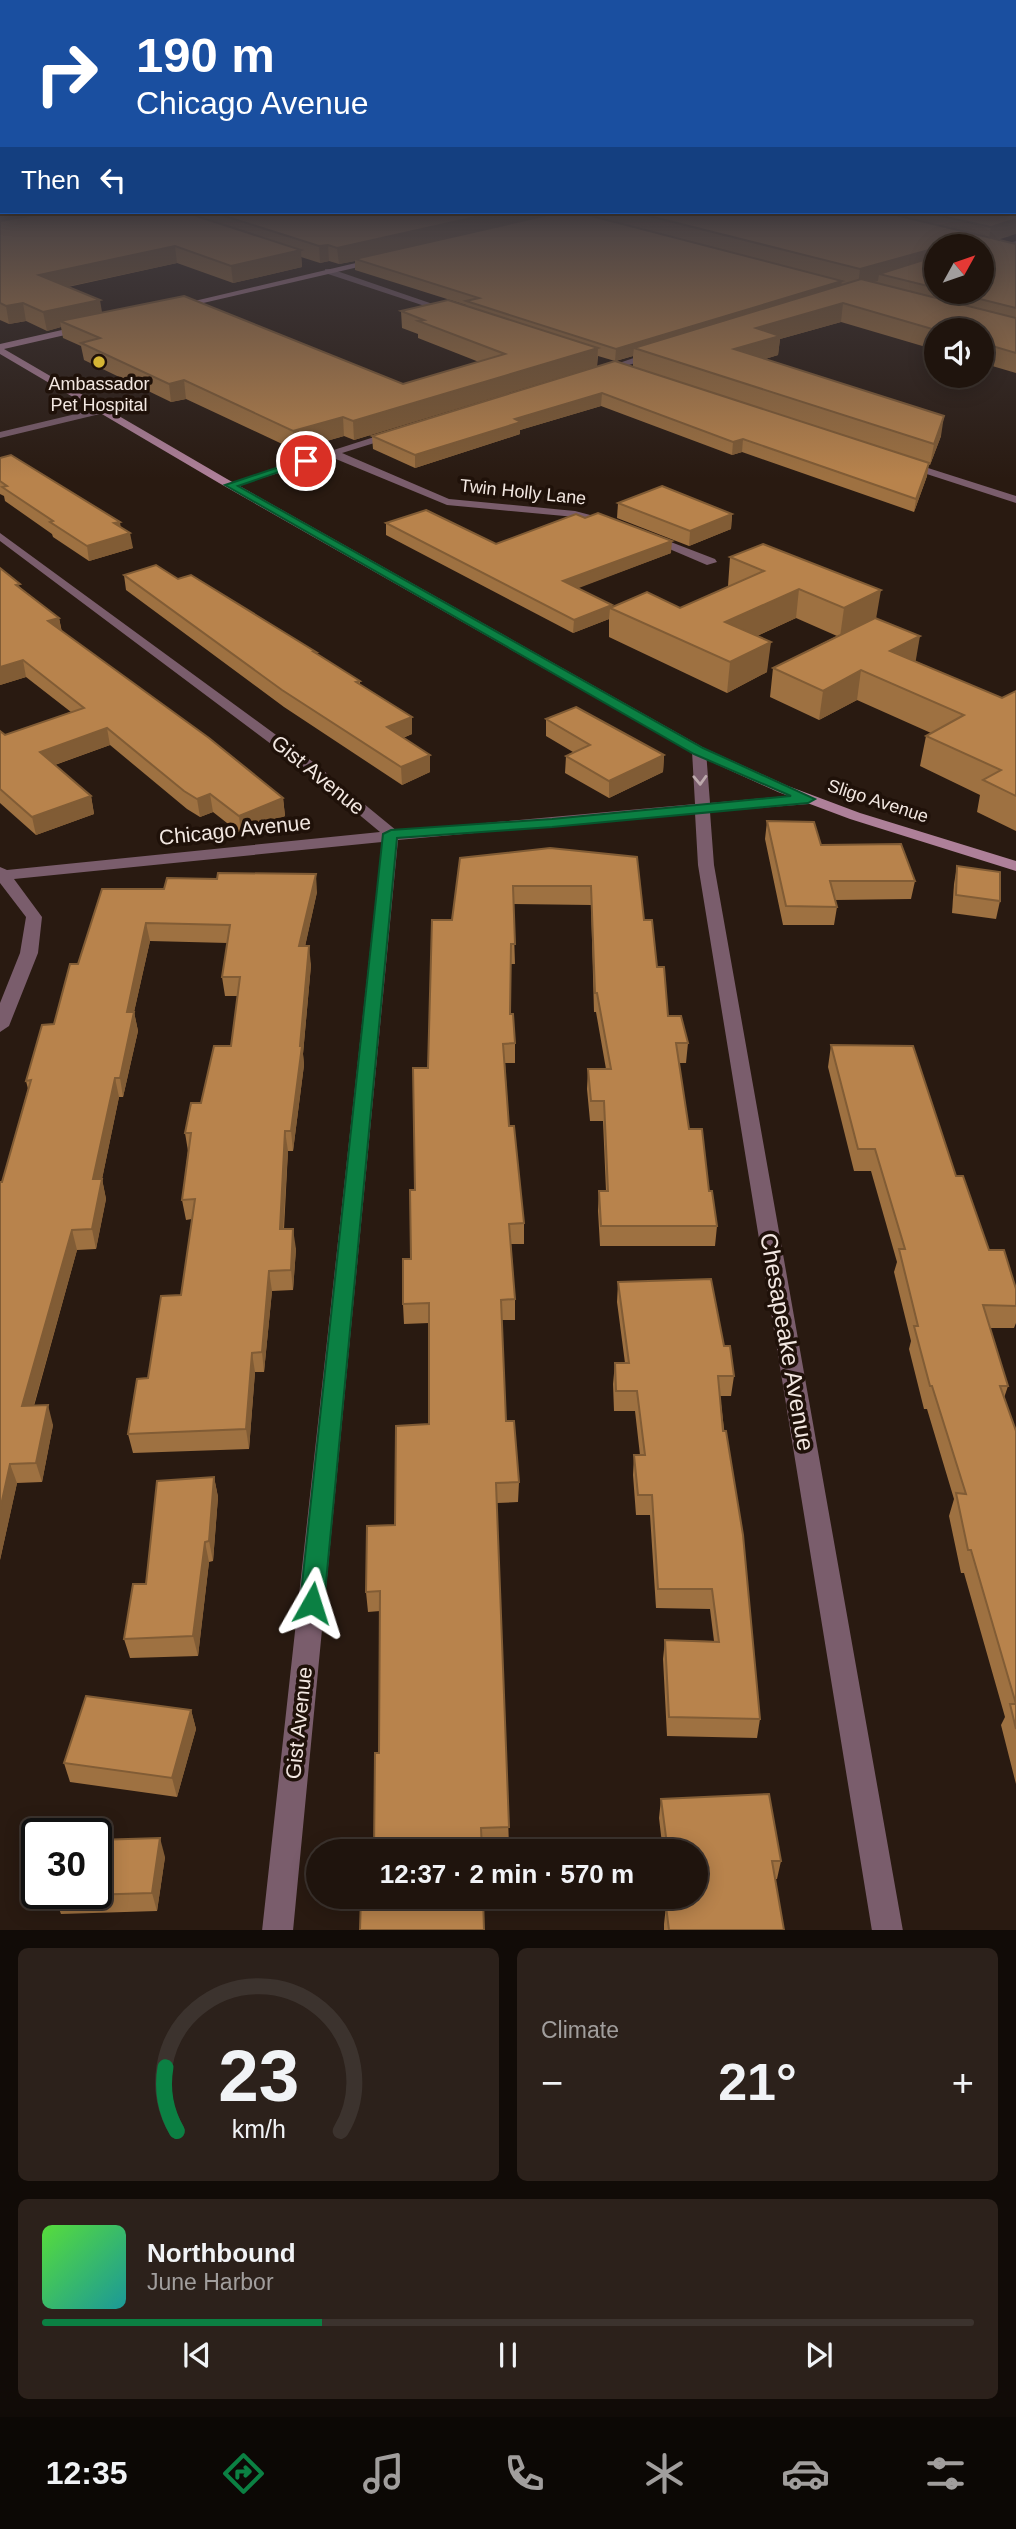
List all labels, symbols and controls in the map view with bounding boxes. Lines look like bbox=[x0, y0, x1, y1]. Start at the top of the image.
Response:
icon: right bbox=[21, 28, 112, 119]
text: 190 m bbox=[136, 28, 275, 82]
text: Chicago Avenue bbox=[136, 85, 368, 121]
icon: left bbox=[94, 161, 132, 199]
text: Then bbox=[21, 165, 80, 195]
north arrow bbox=[924, 234, 994, 304]
map controls bbox=[924, 234, 994, 388]
button: sound bbox=[924, 318, 994, 388]
marker: Ambassador Pet Hospital bbox=[91, 354, 107, 370]
place label: Ambassador Pet Hospital bbox=[48, 374, 150, 415]
pin bbox=[276, 431, 336, 491]
icon: arrive bbox=[287, 442, 325, 480]
street label: Twin Holly Lane bbox=[459, 475, 587, 509]
street label: Gist Avenue bbox=[267, 730, 369, 819]
one-way arrow bbox=[692, 775, 708, 785]
street label: Sligo Avenue bbox=[825, 775, 931, 827]
street label: Chicago Avenue bbox=[158, 810, 312, 849]
street label: Chesapeake Avenue bbox=[755, 1231, 820, 1453]
position arrow bbox=[275, 1566, 349, 1640]
street label: Gist Avenue bbox=[281, 1666, 316, 1780]
speed limit sign: 30 bbox=[21, 1818, 112, 1909]
text: 12:37 · 2 min · 570 m bbox=[380, 1859, 634, 1889]
text: Climate bbox=[541, 2017, 619, 2043]
text: 23 bbox=[218, 2035, 299, 2116]
text: 21° bbox=[718, 2053, 797, 2111]
text: − bbox=[541, 2062, 563, 2104]
text: + bbox=[952, 2062, 974, 2104]
text: km/h bbox=[231, 2114, 286, 2142]
text: Northbound bbox=[147, 2238, 296, 2268]
text: June Harbor bbox=[147, 2269, 274, 2295]
icon: previous bbox=[178, 2336, 216, 2374]
icon: pause bbox=[489, 2336, 527, 2374]
icon: next bbox=[800, 2336, 838, 2374]
icon: directions bbox=[219, 2449, 268, 2498]
icon: music bbox=[359, 2449, 408, 2498]
icon: phone bbox=[500, 2449, 549, 2498]
icon: climate bbox=[640, 2449, 689, 2498]
icon: car bbox=[781, 2449, 830, 2498]
icon: filters bbox=[921, 2449, 970, 2498]
text: 12:35 bbox=[46, 2455, 128, 2491]

